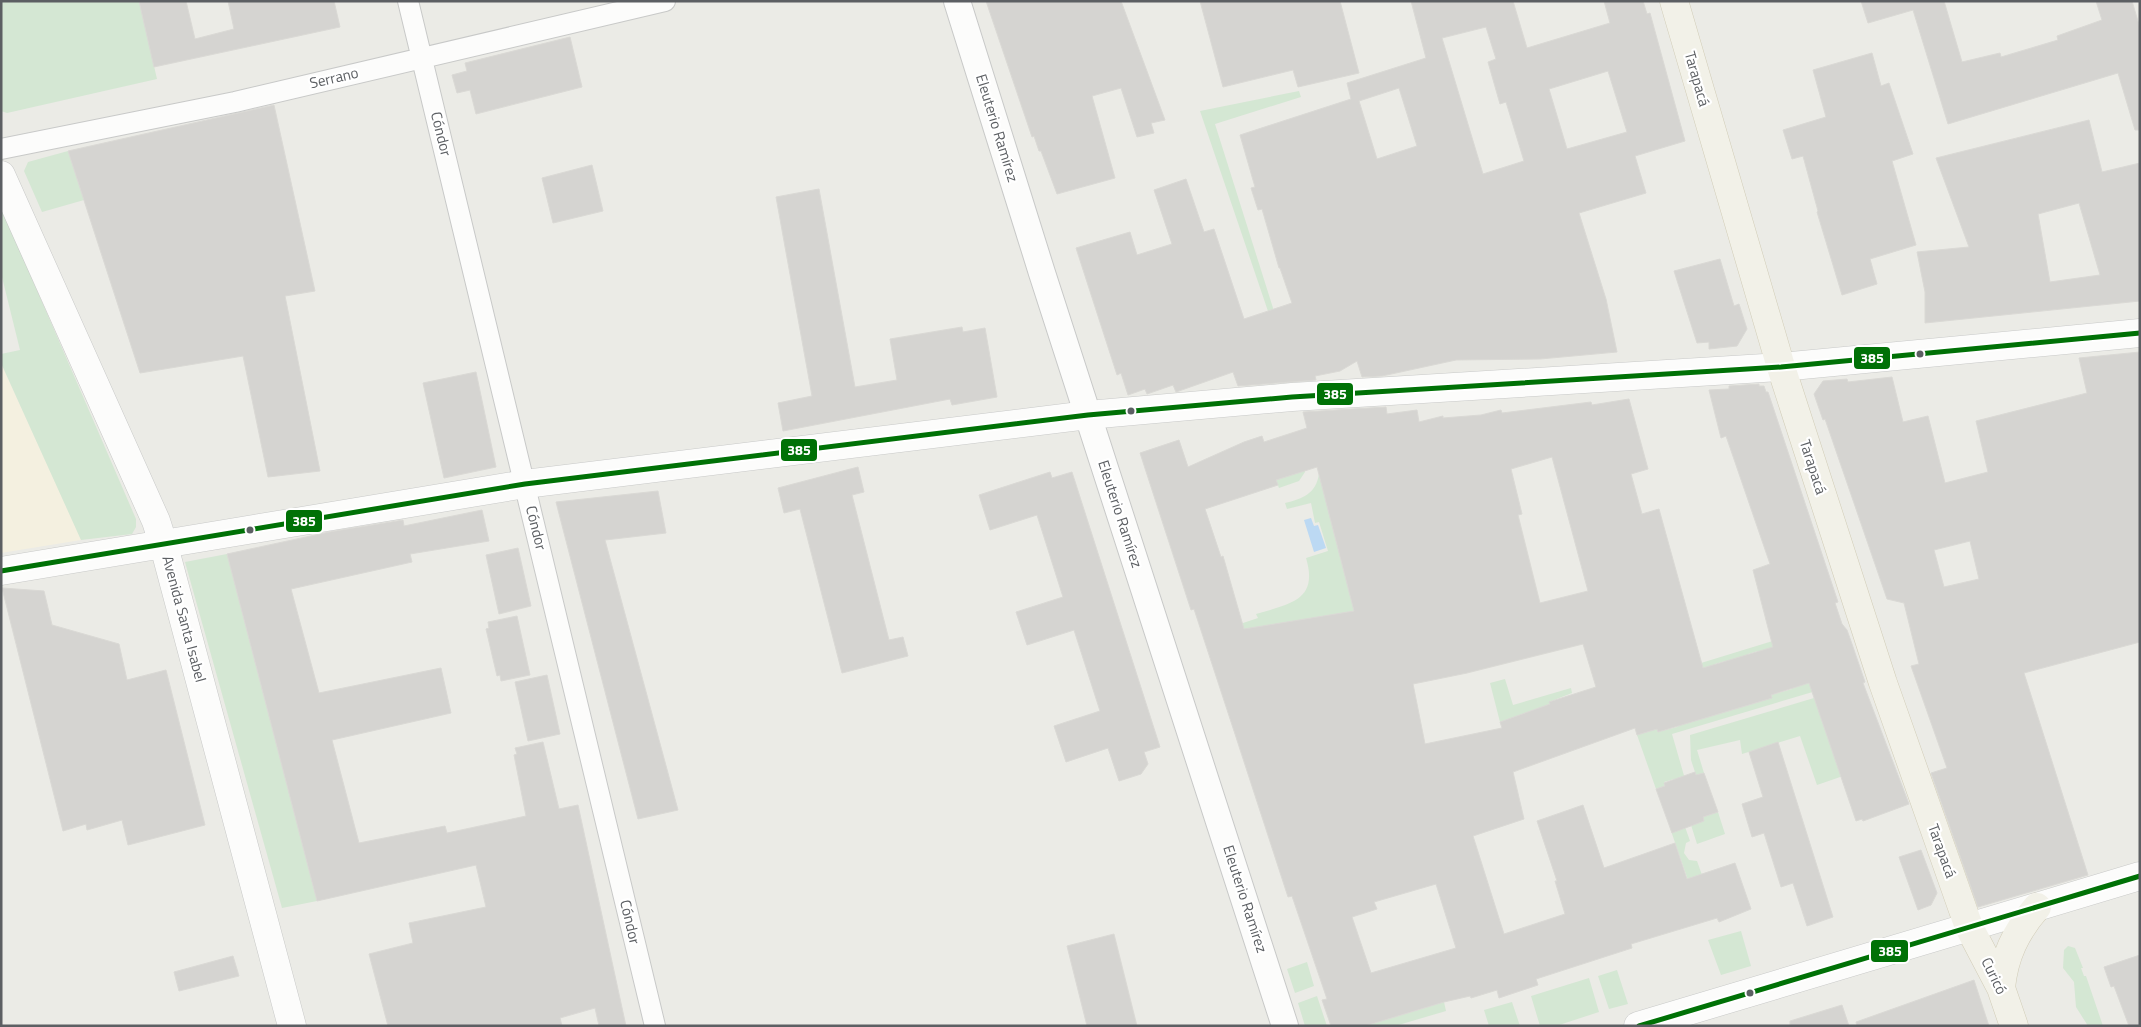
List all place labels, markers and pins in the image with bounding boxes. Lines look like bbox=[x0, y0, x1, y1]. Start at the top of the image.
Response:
unlabelled marker bbox=[1915, 349, 1925, 359]
unlabelled marker bbox=[1126, 406, 1136, 416]
unlabelled marker bbox=[245, 525, 255, 535]
unlabelled marker bbox=[1745, 988, 1755, 998]

